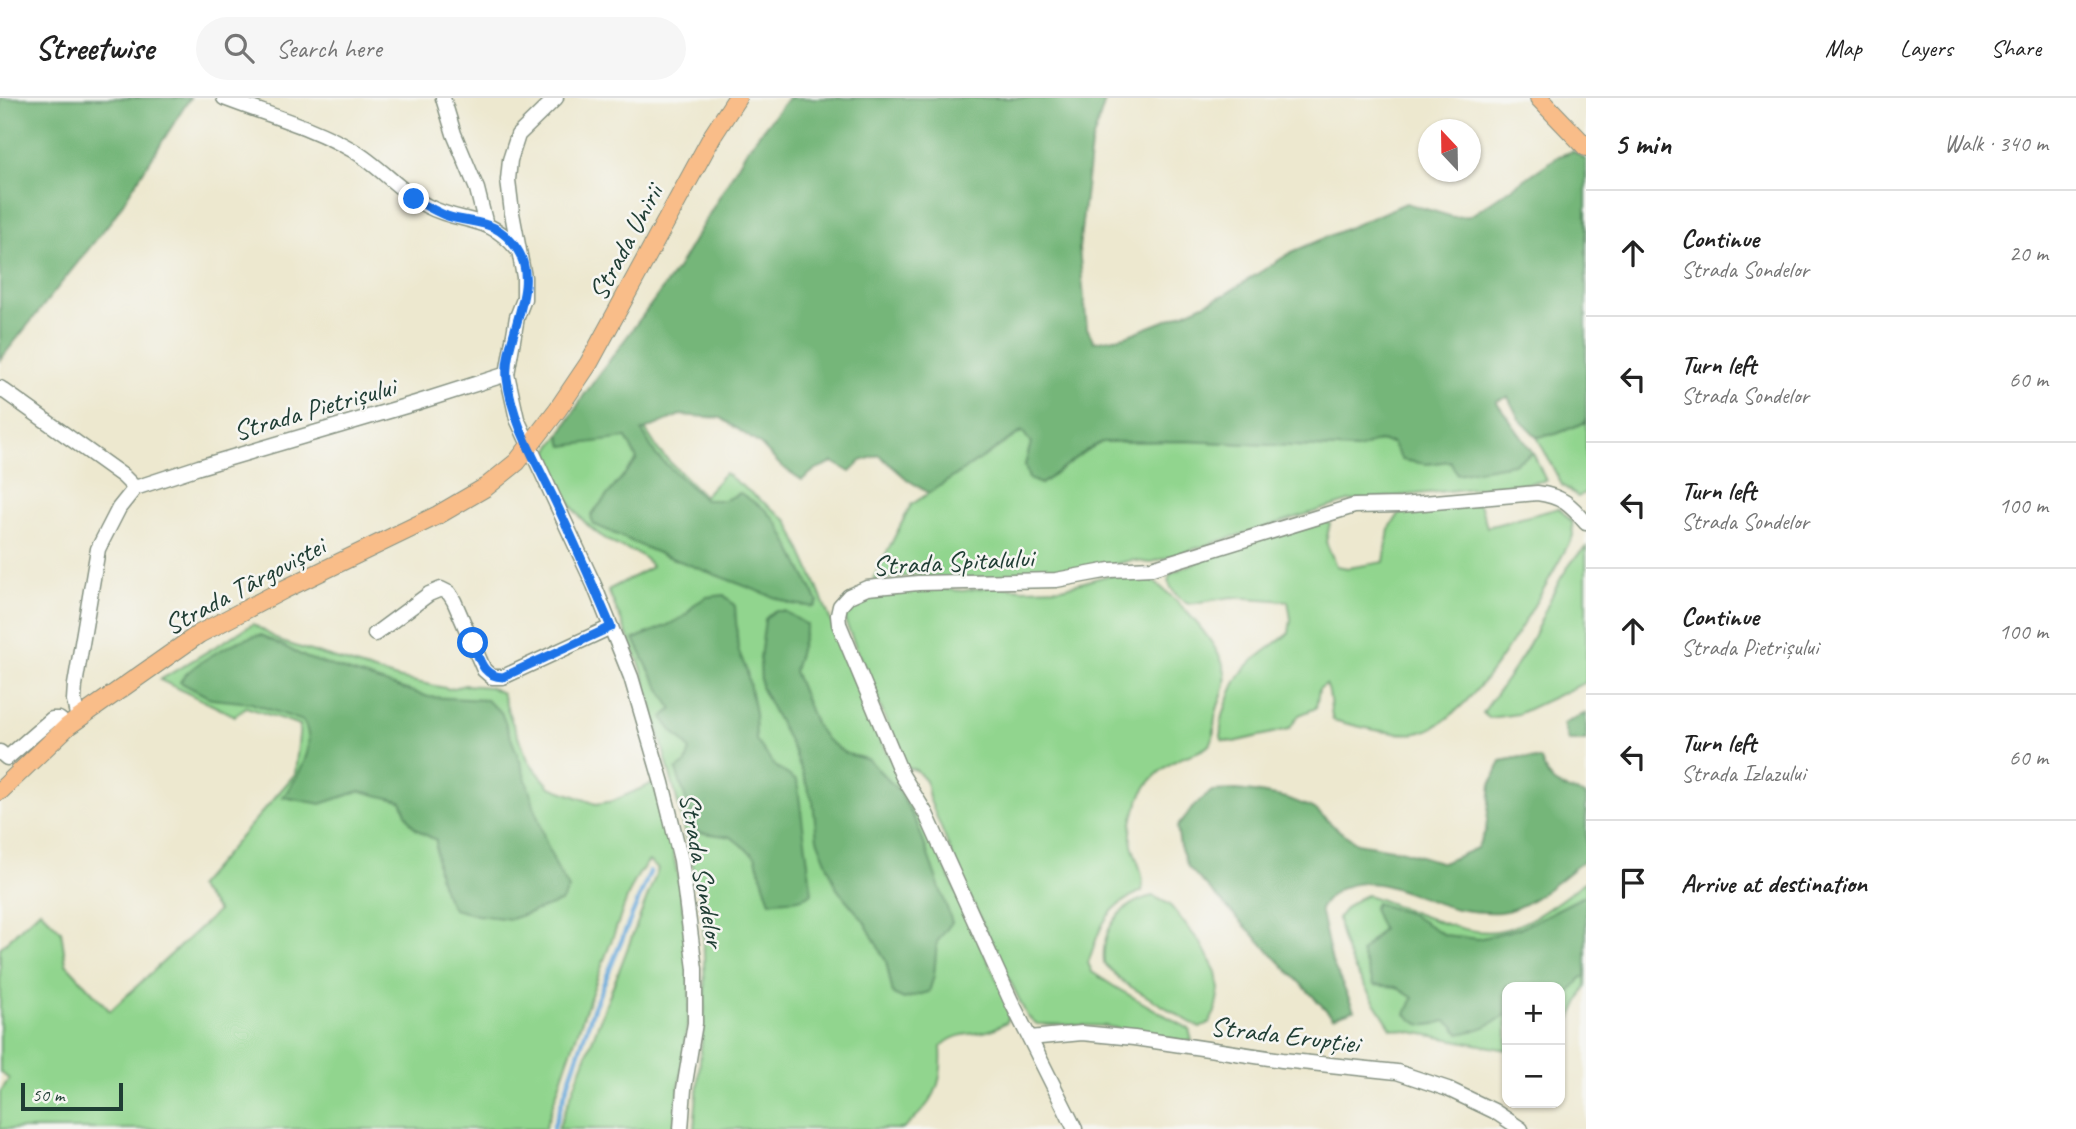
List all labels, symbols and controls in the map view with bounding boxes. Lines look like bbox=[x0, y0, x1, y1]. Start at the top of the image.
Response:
search box bbox=[196, 17, 686, 80]
text: Streetwise bbox=[35, 27, 154, 69]
icon: search bbox=[220, 29, 258, 67]
text: Search here bbox=[276, 32, 382, 65]
text: Map bbox=[1825, 33, 1862, 63]
text: Layers bbox=[1900, 33, 1953, 63]
text: Share bbox=[1991, 33, 2041, 63]
north arrow bbox=[1418, 119, 1481, 182]
text: 5 min bbox=[1614, 125, 1671, 163]
text: Walk · 340 m bbox=[1944, 129, 2048, 158]
street label: Strada Unirii bbox=[580, 175, 672, 306]
route end bbox=[398, 183, 429, 214]
text: Continue bbox=[1681, 222, 1759, 255]
icon: ahead bbox=[1614, 234, 1652, 272]
text: 20 m bbox=[2009, 239, 2048, 268]
text: Strada Sondelor bbox=[1681, 255, 1809, 284]
text: Turn left bbox=[1681, 348, 1756, 381]
icon: left bbox=[1614, 360, 1652, 398]
text: 60 m bbox=[2009, 365, 2048, 394]
street label: Strada Pietrișului bbox=[229, 368, 403, 448]
text: Strada Sondelor bbox=[1681, 381, 1809, 410]
text: Turn left bbox=[1681, 474, 1756, 507]
icon: left bbox=[1614, 486, 1652, 524]
text: 100 m bbox=[1999, 491, 2048, 520]
text: Strada Sondelor bbox=[1681, 507, 1809, 536]
street label: Strada Târgoviștei bbox=[158, 527, 334, 643]
street label: Strada Spitalului bbox=[872, 540, 1038, 583]
text: Continue bbox=[1681, 600, 1759, 633]
icon: ahead bbox=[1614, 612, 1652, 650]
text: 100 m bbox=[1999, 617, 2048, 646]
route start bbox=[457, 627, 488, 658]
text: Strada Pietrișului bbox=[1681, 633, 1818, 662]
text: Turn left bbox=[1681, 726, 1756, 759]
icon: left bbox=[1614, 738, 1652, 776]
text: 60 m bbox=[2009, 743, 2048, 772]
text: Strada Izlazului bbox=[1681, 759, 1805, 788]
street label: Strada Sondelor bbox=[672, 790, 734, 953]
icon: arrive bbox=[1614, 864, 1652, 902]
text: Arrive at destination bbox=[1681, 867, 1867, 900]
map controls bbox=[1502, 982, 1565, 1108]
button: + bbox=[1502, 982, 1565, 1045]
street label: Strada Erupției bbox=[1209, 1008, 1365, 1061]
button: − bbox=[1502, 1045, 1565, 1108]
scale bar bbox=[21, 1080, 122, 1112]
text: 50 m bbox=[32, 1083, 64, 1107]

